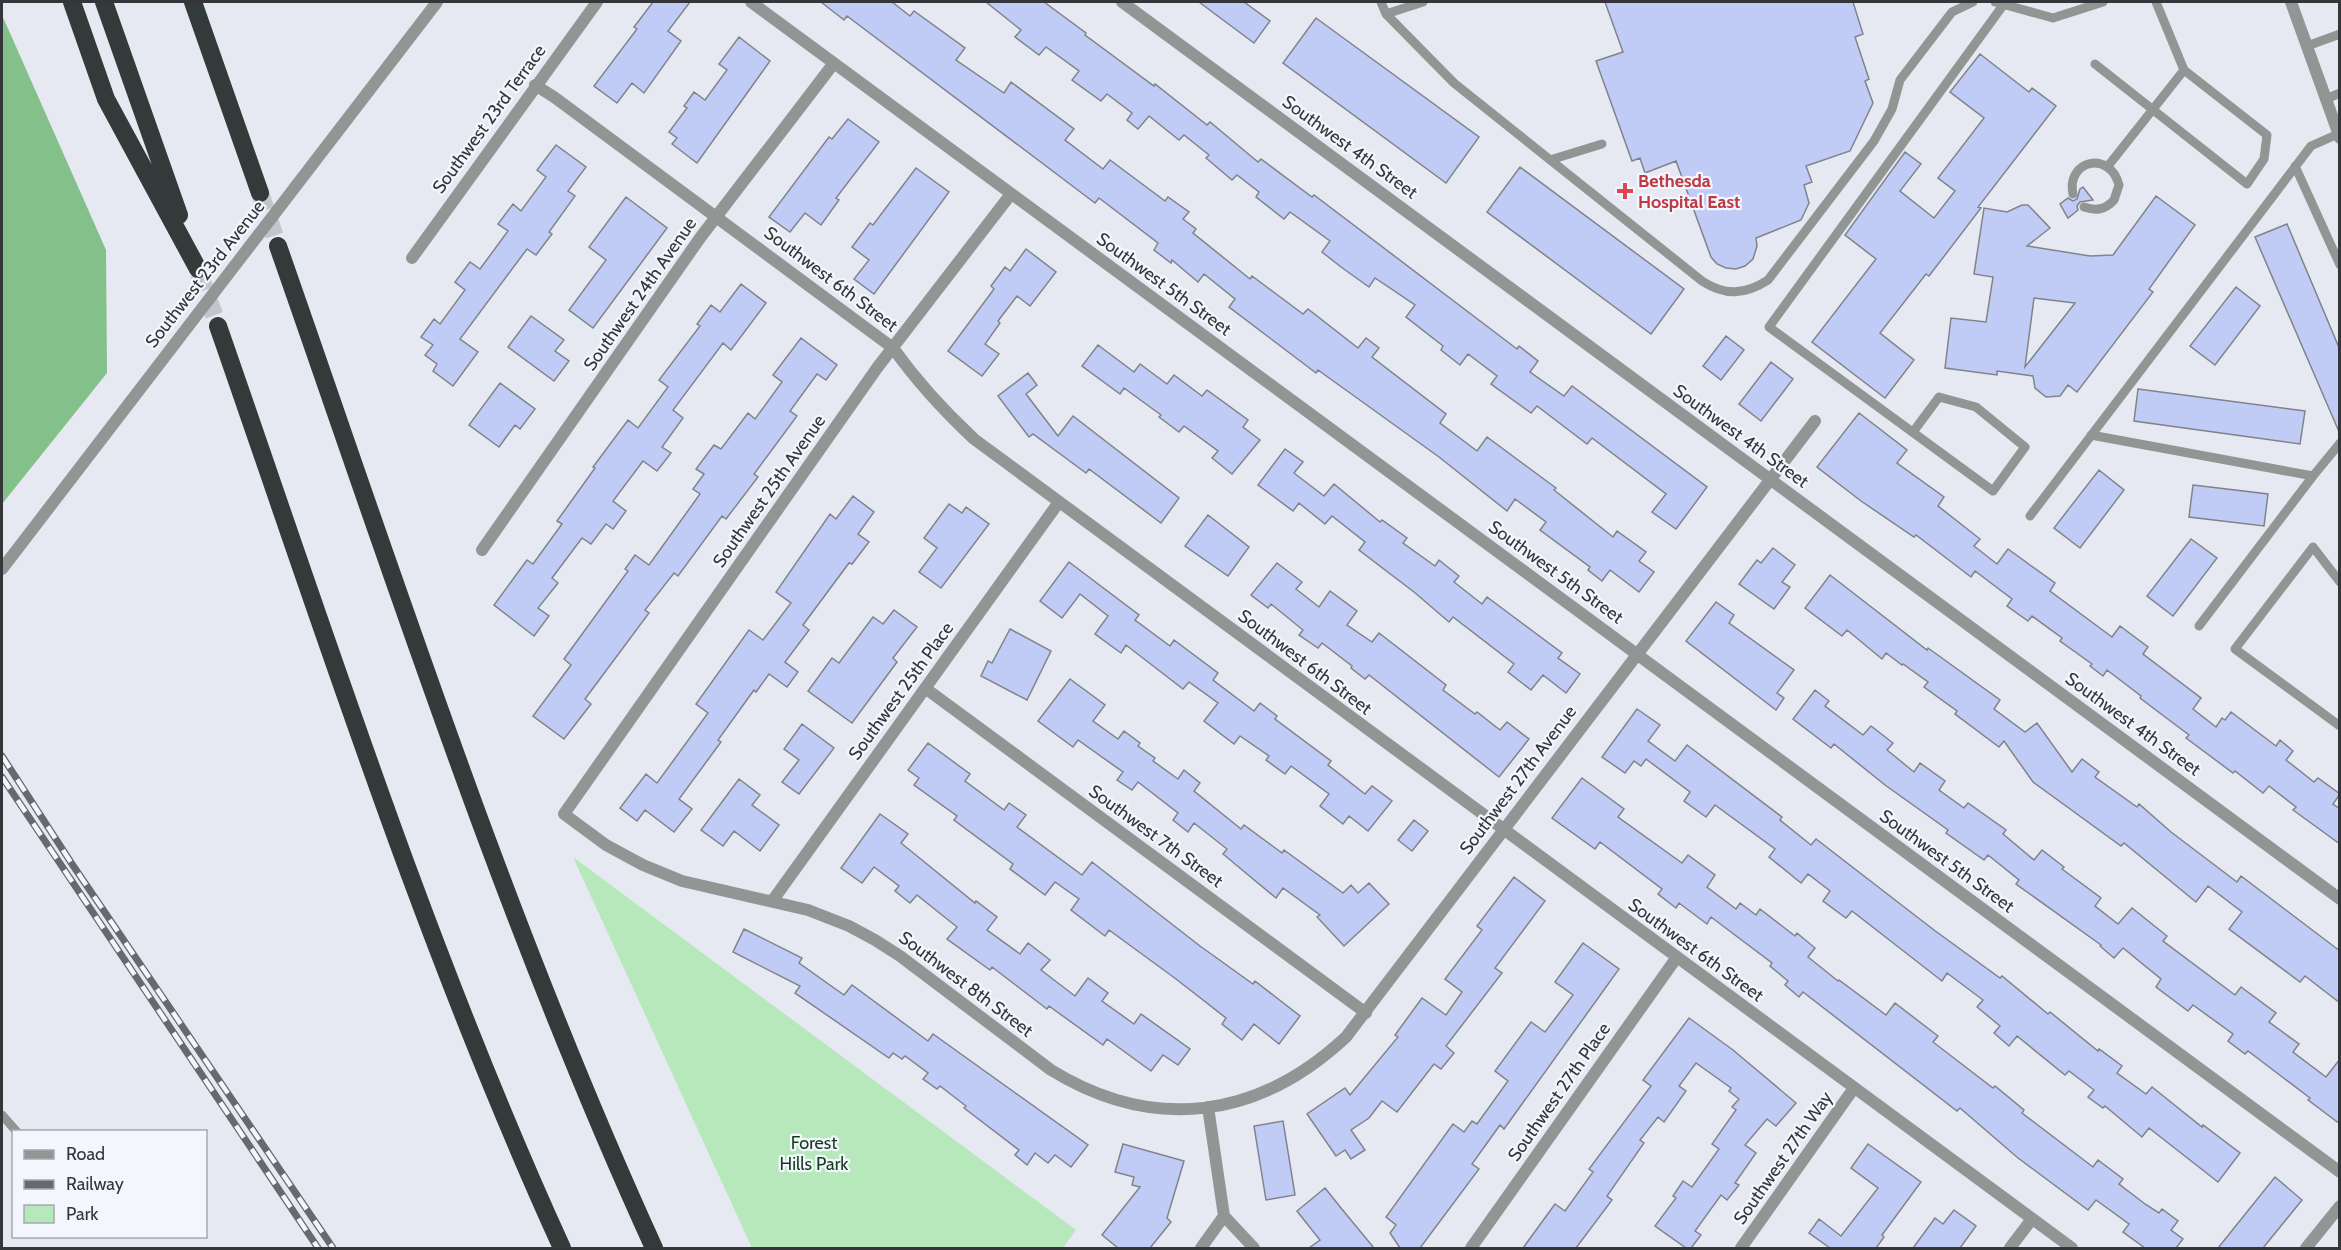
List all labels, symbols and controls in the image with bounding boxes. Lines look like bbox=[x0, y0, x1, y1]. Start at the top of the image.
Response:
street label: Southwest 23rd Terrace bbox=[428, 40, 550, 198]
street label: Southwest 4th Street bbox=[1278, 91, 1422, 203]
place label: Bethesda Hospital East bbox=[1638, 170, 1740, 213]
marker: Bethesda Hospital East bbox=[1616, 182, 1634, 200]
street label: Southwest 23rd Avenue bbox=[141, 196, 269, 352]
street label: Southwest 24th Avenue bbox=[579, 213, 701, 375]
street label: Southwest 6th Street bbox=[760, 222, 902, 336]
street label: Southwest 5th Street bbox=[1092, 228, 1236, 340]
street label: Southwest 4th Street bbox=[1669, 380, 1813, 492]
street label: Southwest 25th Avenue bbox=[708, 410, 830, 572]
street label: Southwest 5th Street bbox=[1484, 516, 1628, 628]
street label: Southwest 6th Street bbox=[1234, 605, 1376, 719]
street label: Southwest 25th Place bbox=[844, 618, 958, 764]
street label: Southwest 4th Street bbox=[2061, 668, 2205, 780]
street label: Southwest 27th Avenue bbox=[1455, 701, 1581, 859]
street label: Southwest 7th Street bbox=[1085, 780, 1227, 892]
street label: Southwest 5th Street bbox=[1875, 805, 2019, 917]
street label: Southwest 6th Street bbox=[1624, 894, 1768, 1006]
street label: Southwest 8th Street bbox=[895, 926, 1037, 1042]
street label: Southwest 27th Place bbox=[1503, 1019, 1615, 1165]
street label: Southwest 27th Way bbox=[1729, 1087, 1837, 1229]
legend bbox=[12, 1130, 207, 1238]
park label: Forest Hills Park bbox=[780, 1132, 849, 1175]
text: Road bbox=[66, 1143, 105, 1165]
text: Railway bbox=[66, 1173, 124, 1195]
text: Park bbox=[66, 1203, 99, 1225]

